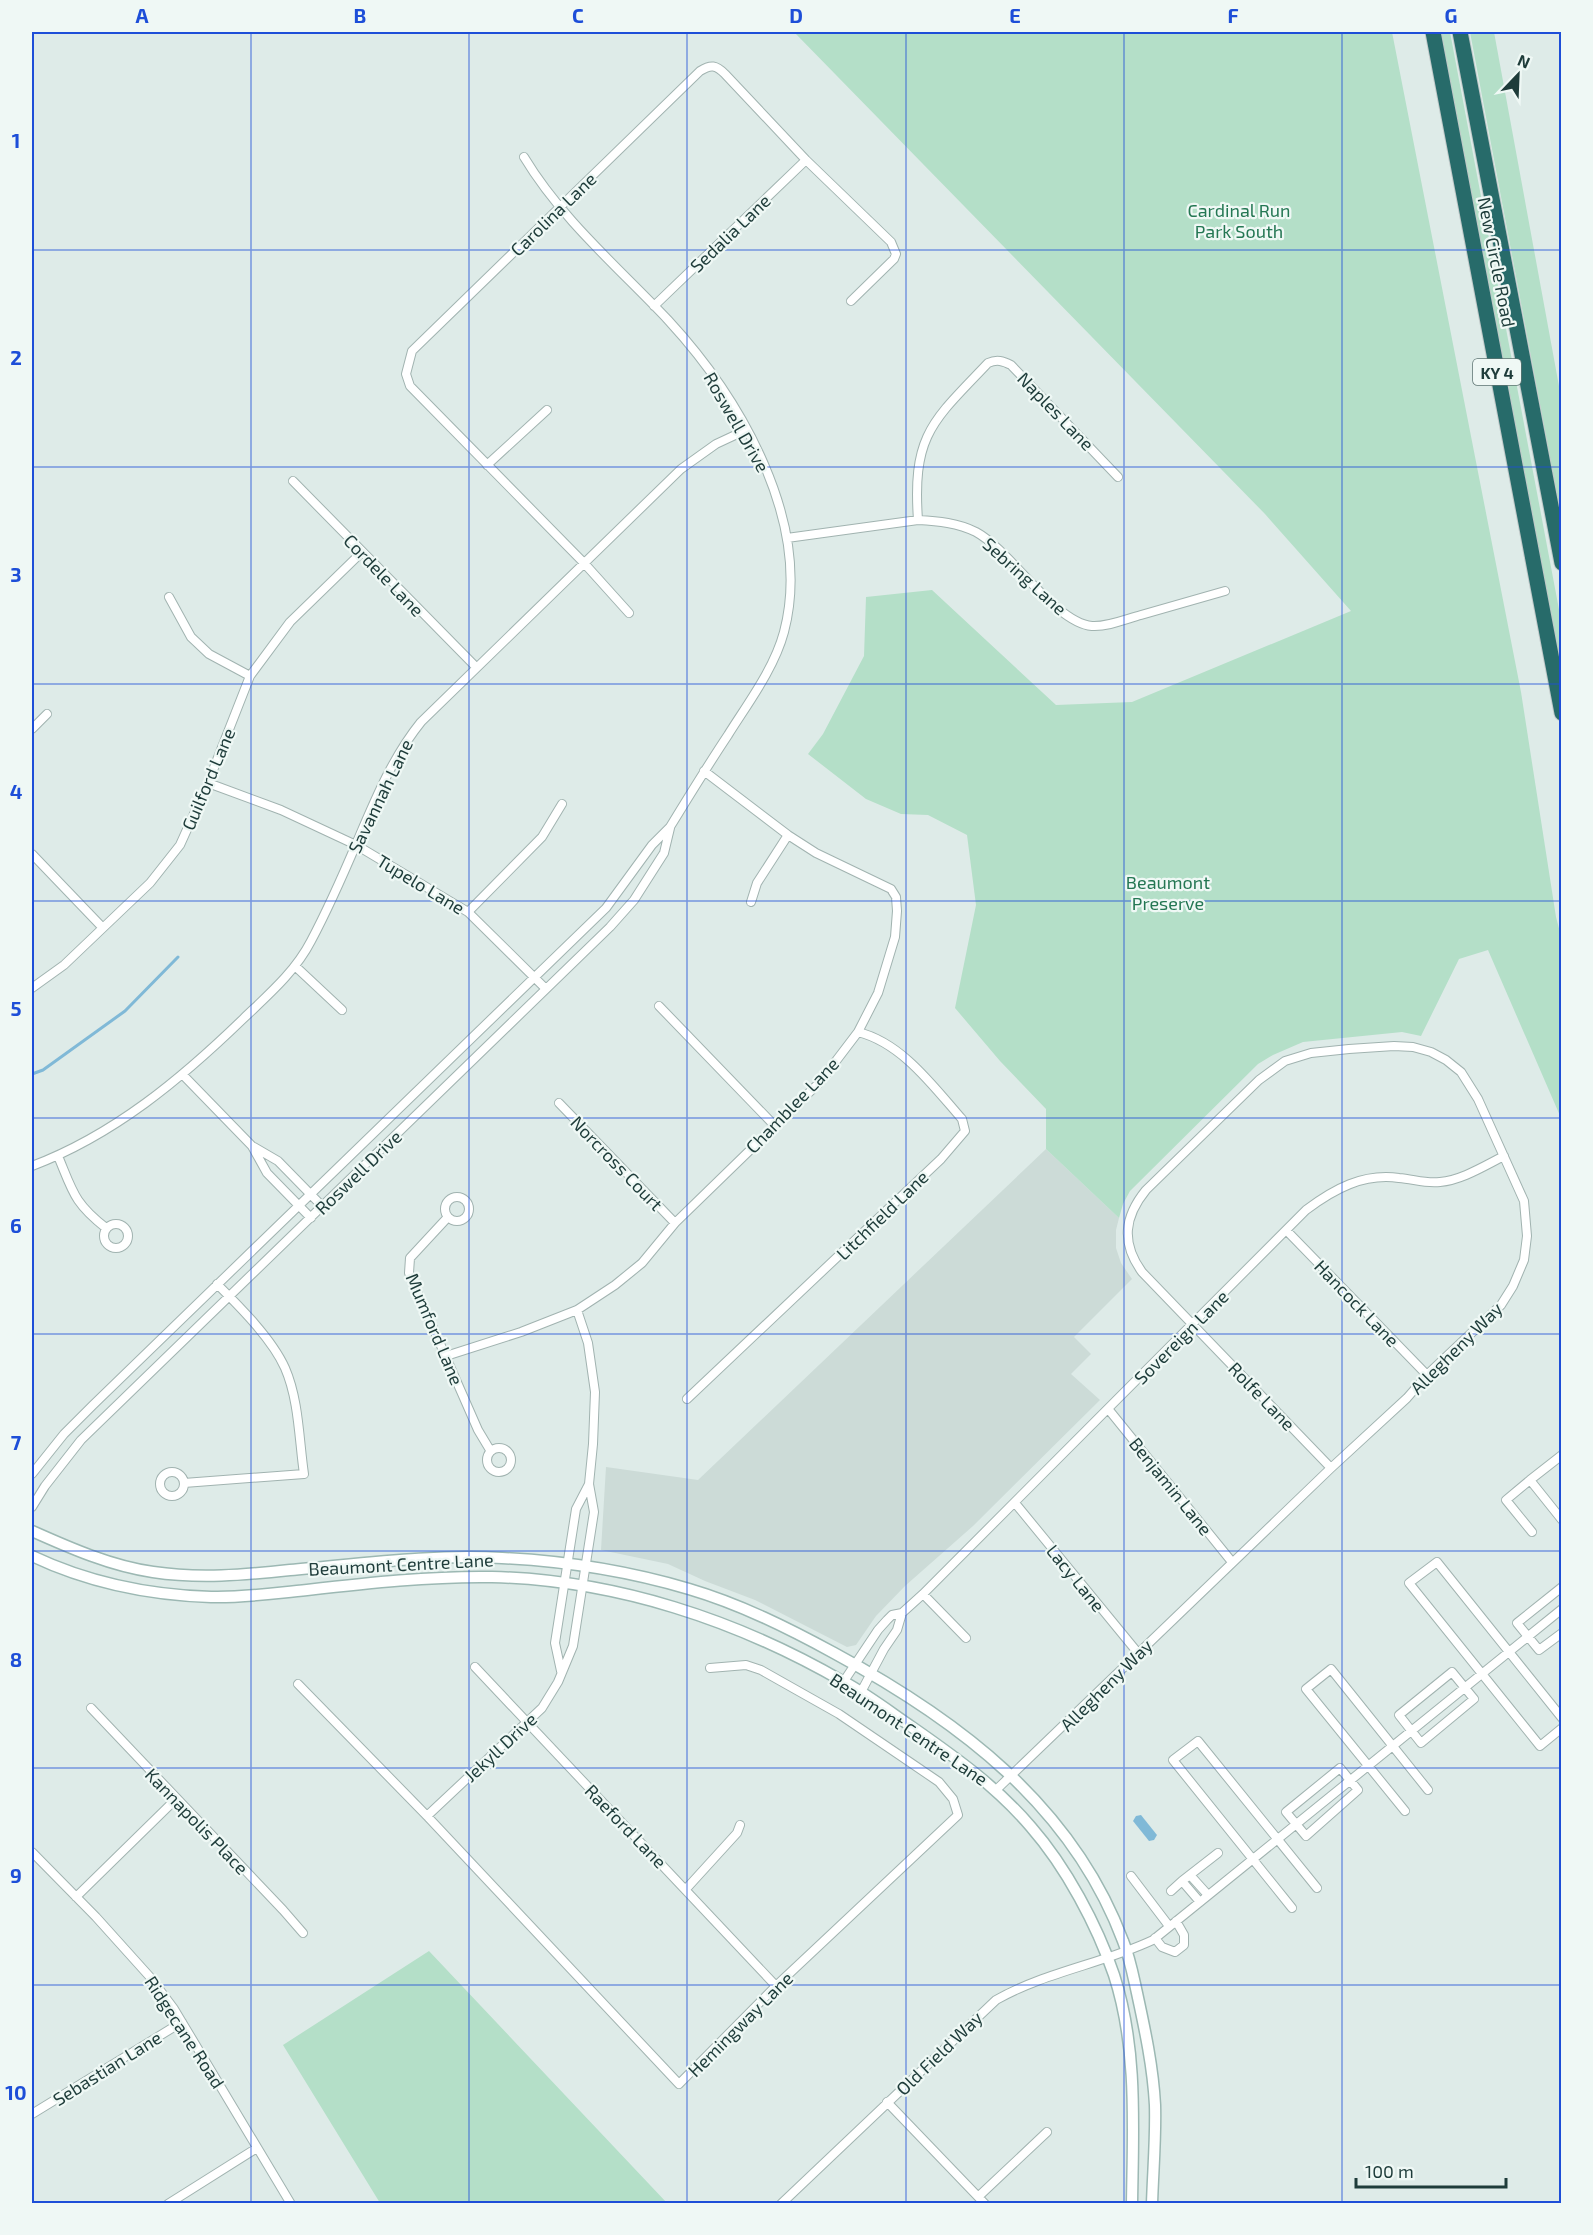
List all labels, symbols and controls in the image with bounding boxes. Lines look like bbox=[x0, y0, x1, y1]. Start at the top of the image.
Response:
text: A bbox=[135, 3, 149, 27]
text: B bbox=[354, 3, 366, 27]
text: C bbox=[572, 3, 584, 27]
text: D bbox=[789, 3, 803, 27]
text: E bbox=[1009, 3, 1021, 27]
text: F bbox=[1227, 3, 1239, 27]
text: G bbox=[1445, 3, 1457, 27]
north arrow bbox=[1488, 45, 1548, 105]
text: N bbox=[1515, 50, 1533, 72]
text: 1 bbox=[12, 128, 20, 152]
street label: Carolina Lane bbox=[506, 168, 600, 260]
street label: Sedalia Lane bbox=[685, 189, 775, 277]
street label: New Circle Road bbox=[1474, 195, 1520, 329]
park label: Cardinal Run Park South bbox=[1187, 199, 1291, 242]
text: 2 bbox=[10, 345, 22, 369]
road number: KY 4 bbox=[1473, 359, 1521, 385]
street label: Naples Lane bbox=[1013, 367, 1099, 455]
street label: Roswell Drive bbox=[700, 368, 774, 476]
street label: Cordele Lane bbox=[339, 529, 429, 621]
street label: Sebring Lane bbox=[978, 533, 1072, 619]
text: 3 bbox=[10, 562, 22, 586]
street label: Guilford Lane bbox=[177, 725, 239, 833]
street label: Savannah Lane bbox=[343, 736, 417, 856]
text: 4 bbox=[10, 779, 23, 803]
street label: Tupelo Lane bbox=[373, 849, 469, 919]
park label: Beaumont Preserve bbox=[1126, 871, 1210, 914]
text: 5 bbox=[10, 996, 22, 1020]
street label: Chamblee Lane bbox=[741, 1053, 843, 1157]
street label: Norcross Court bbox=[566, 1111, 668, 1215]
street label: Roswell Drive bbox=[310, 1125, 406, 1219]
street label: Litchfield Lane bbox=[831, 1166, 933, 1264]
text: 6 bbox=[10, 1213, 22, 1237]
street label: Hancock Lane bbox=[1310, 1255, 1404, 1351]
street label: Mumford Lane bbox=[402, 1270, 468, 1388]
street label: Sovereign Lane bbox=[1129, 1285, 1233, 1389]
street label: Allegheny Way bbox=[1405, 1297, 1507, 1399]
street label: Rolfe Lane bbox=[1224, 1357, 1300, 1435]
text: 7 bbox=[11, 1430, 22, 1454]
street label: Benjamin Lane bbox=[1125, 1433, 1217, 1539]
street label: Lacy Lane bbox=[1042, 1540, 1110, 1616]
street label: Beaumont Centre Lane bbox=[308, 1548, 494, 1580]
street label: Allegheny Way bbox=[1055, 1634, 1157, 1736]
text: 8 bbox=[10, 1647, 22, 1671]
street label: Beaumont Centre Lane bbox=[826, 1668, 992, 1790]
street label: Jekyll Drive bbox=[459, 1708, 541, 1786]
street label: Kannapolis Place bbox=[141, 1763, 253, 1879]
street label: Raeford Lane bbox=[580, 1779, 672, 1873]
text: 9 bbox=[10, 1863, 22, 1887]
street label: Hemingway Lane bbox=[683, 1967, 797, 2081]
street label: Ridgecane Road bbox=[140, 1972, 230, 2092]
street label: Old Field Way bbox=[891, 2006, 987, 2100]
street label: Sebastian Lane bbox=[49, 2026, 165, 2110]
text: 10 bbox=[5, 2080, 27, 2104]
scale bar bbox=[1356, 2151, 1506, 2189]
text: 100 m bbox=[1365, 2160, 1414, 2182]

